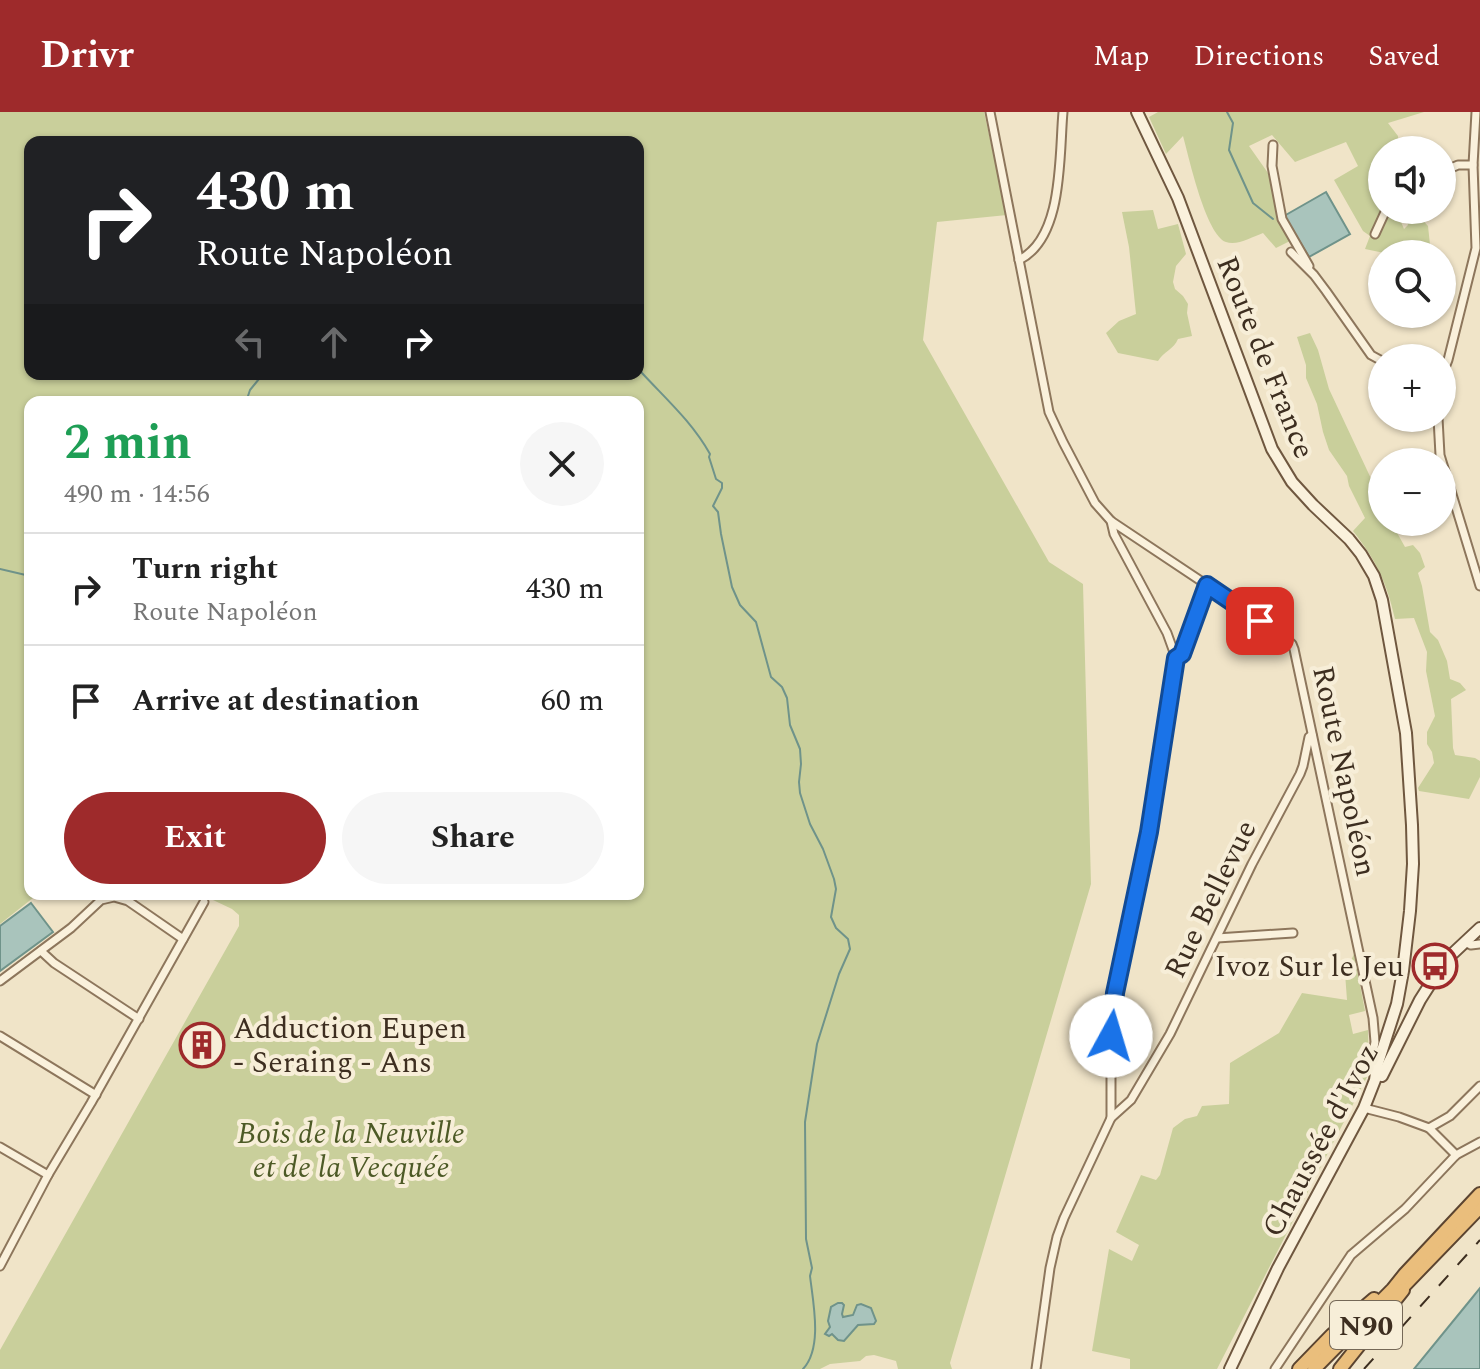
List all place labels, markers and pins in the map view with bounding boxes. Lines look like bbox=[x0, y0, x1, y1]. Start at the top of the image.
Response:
pin bbox=[1226, 587, 1294, 655]
bus stop icon: Ivoz Sur le Jeu bbox=[1411, 942, 1459, 990]
place label: Ivoz Sur le Jeu bbox=[1215, 944, 1404, 990]
place label: Adduction Eupen - Seraing - Ans bbox=[233, 1006, 466, 1086]
building icon: Adduction Eupen - Seraing - Ans bbox=[178, 1021, 226, 1069]

